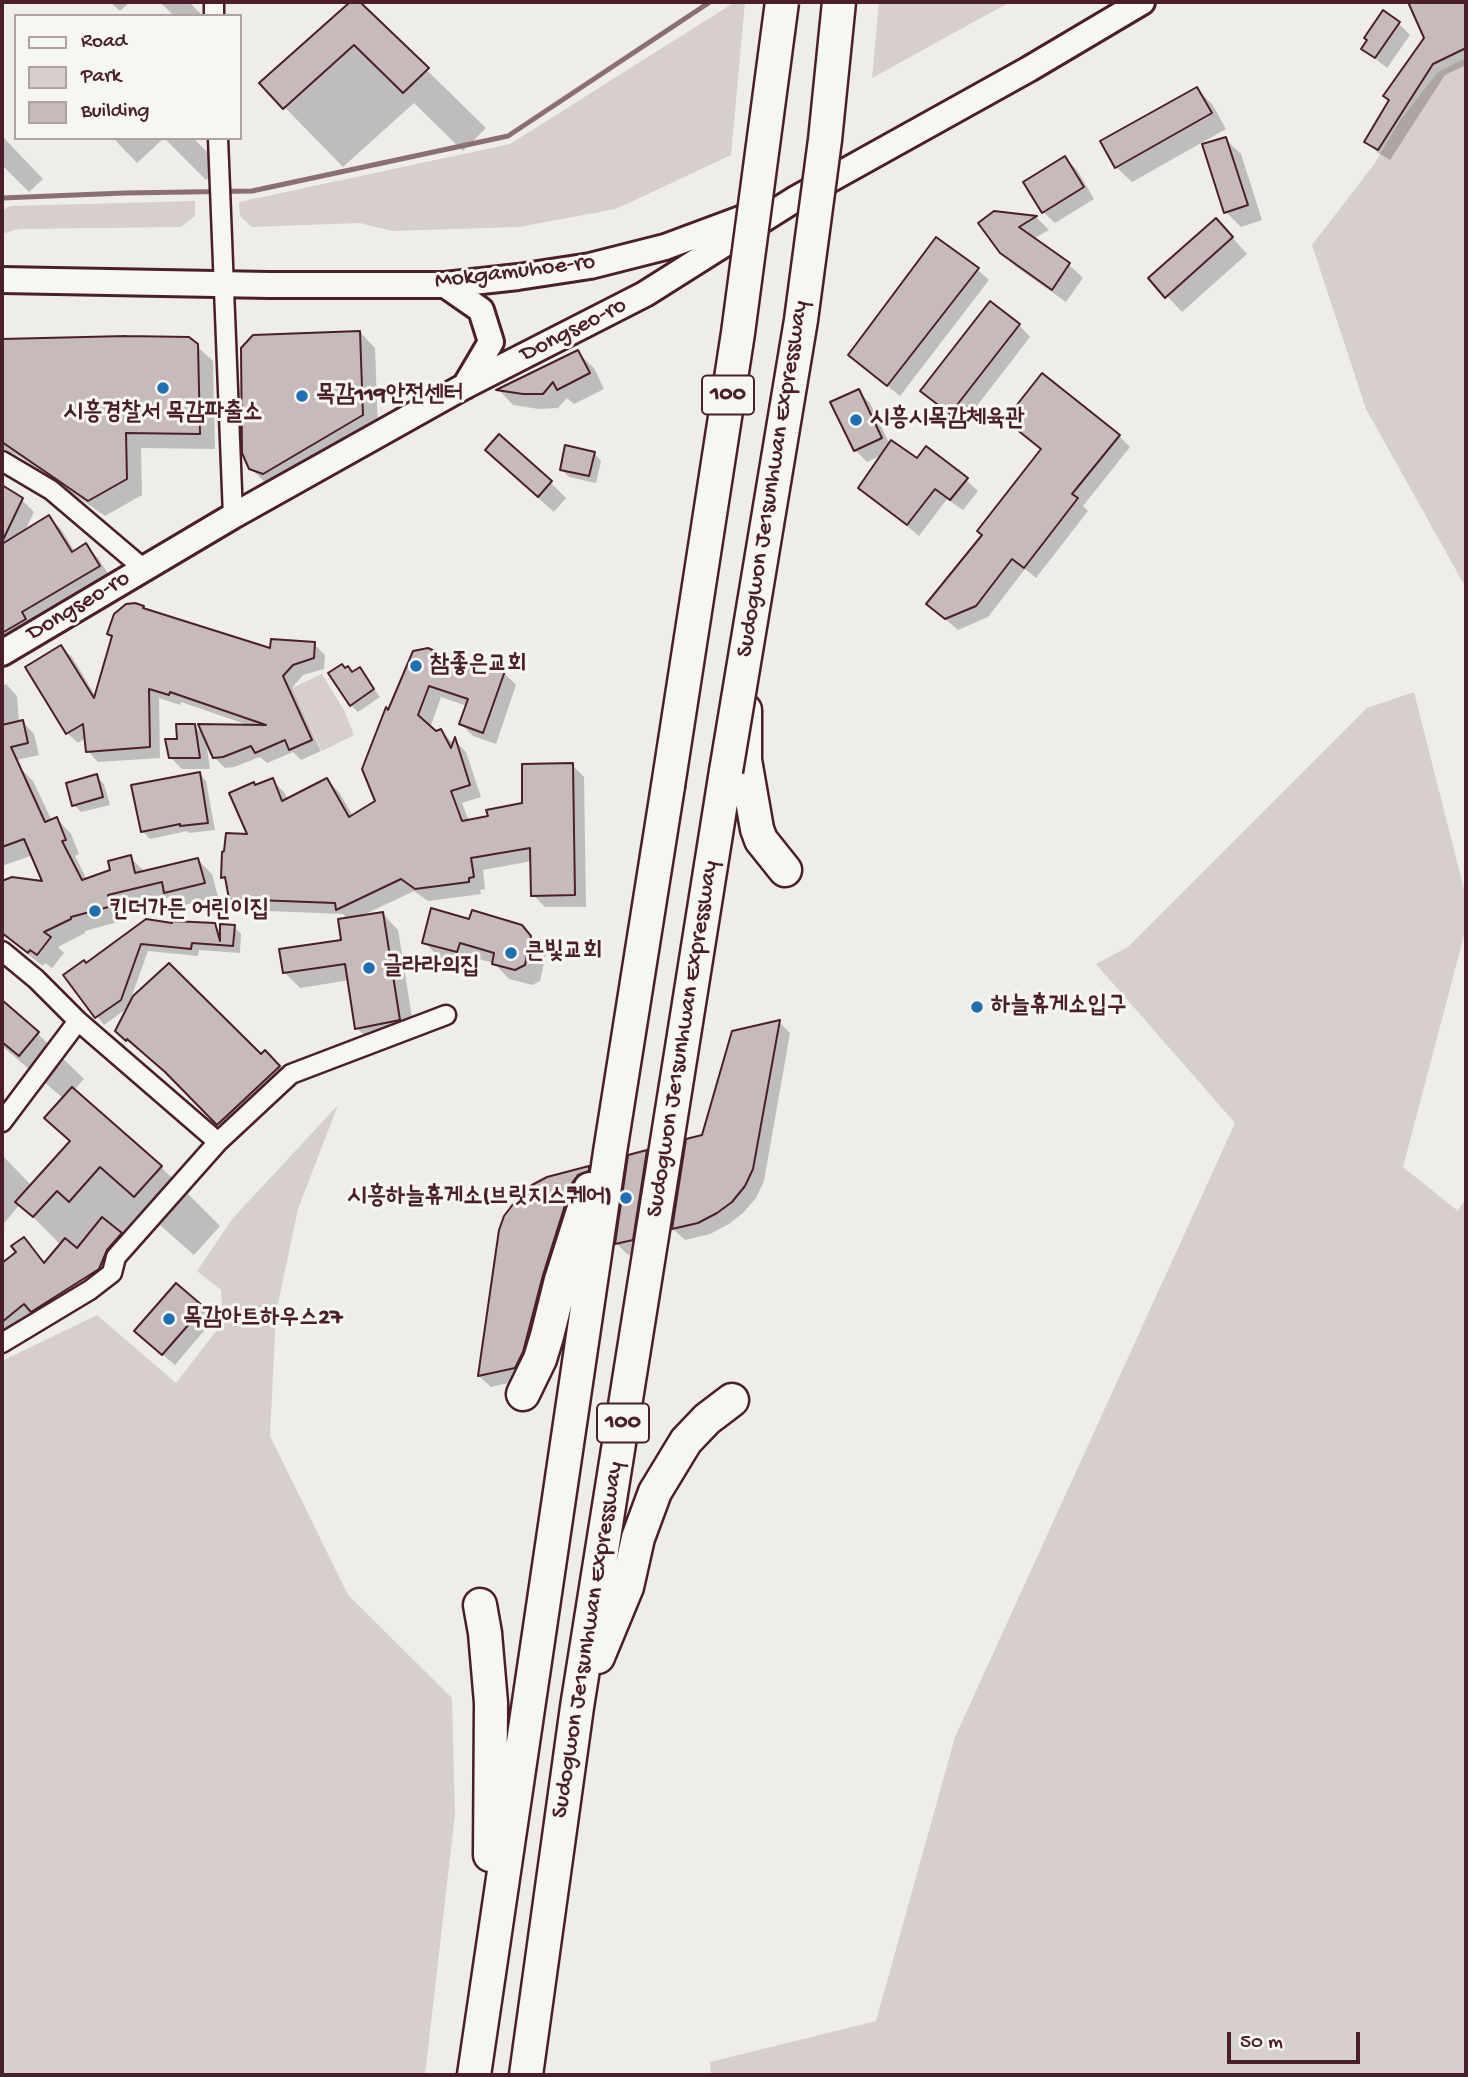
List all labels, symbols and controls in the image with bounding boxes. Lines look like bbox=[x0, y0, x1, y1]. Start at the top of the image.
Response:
legend bbox=[14, 14, 242, 140]
text: Road bbox=[81, 30, 127, 55]
text: Park bbox=[81, 65, 121, 90]
text: Building bbox=[81, 100, 150, 125]
street label: Mokgamuhoe-ro bbox=[433, 249, 597, 297]
street label: Dongseo-ro bbox=[516, 292, 632, 370]
street label: Sudogwon Je1sunhwan Expressway bbox=[732, 299, 816, 659]
road number: 100 bbox=[702, 376, 754, 414]
marker: 시흥경찰서 목감파출소 bbox=[155, 380, 171, 396]
place label: 목감119안전센터 bbox=[316, 382, 463, 410]
marker: 목감119안전센터 bbox=[294, 388, 310, 404]
place label: 시흥경찰서 목감파출소 bbox=[64, 400, 262, 428]
place label: 시흥시목감체육관 bbox=[870, 406, 1024, 434]
marker: 시흥시목감체육관 bbox=[848, 412, 864, 428]
street label: Dongseo-ro bbox=[22, 565, 136, 649]
place label: 참좋은교회 bbox=[430, 652, 527, 680]
marker: 참좋은교회 bbox=[408, 658, 424, 674]
street label: Sudogwon Je1sunhwan Expressway bbox=[642, 859, 726, 1219]
place label: 킨더가든 어린이집 bbox=[109, 897, 269, 925]
marker: 킨더가든 어린이집 bbox=[87, 903, 103, 919]
place label: 큰빛교회 bbox=[525, 939, 602, 967]
marker: 큰빛교회 bbox=[503, 945, 519, 961]
place label: 글라라의집 bbox=[383, 954, 480, 982]
marker: 글라라의집 bbox=[361, 960, 377, 976]
place label: 하늘휴게소입구 bbox=[991, 993, 1126, 1021]
marker: 하늘휴게소입구 bbox=[969, 999, 985, 1015]
place label: 시흥하늘휴게소(브릿지스퀘어) bbox=[347, 1184, 612, 1212]
marker: 시흥하늘휴게소(브릿지스퀘어) bbox=[618, 1190, 634, 1206]
place label: 목감아트하우스27 bbox=[183, 1305, 342, 1333]
marker: 목감아트하우스27 bbox=[161, 1311, 177, 1327]
road number: 100 bbox=[597, 1404, 649, 1442]
street label: Sudogwon Je1sunhwan Expressway bbox=[547, 1460, 631, 1820]
scale bar bbox=[1230, 2018, 1363, 2062]
text: 50 m bbox=[1240, 2031, 1283, 2056]

